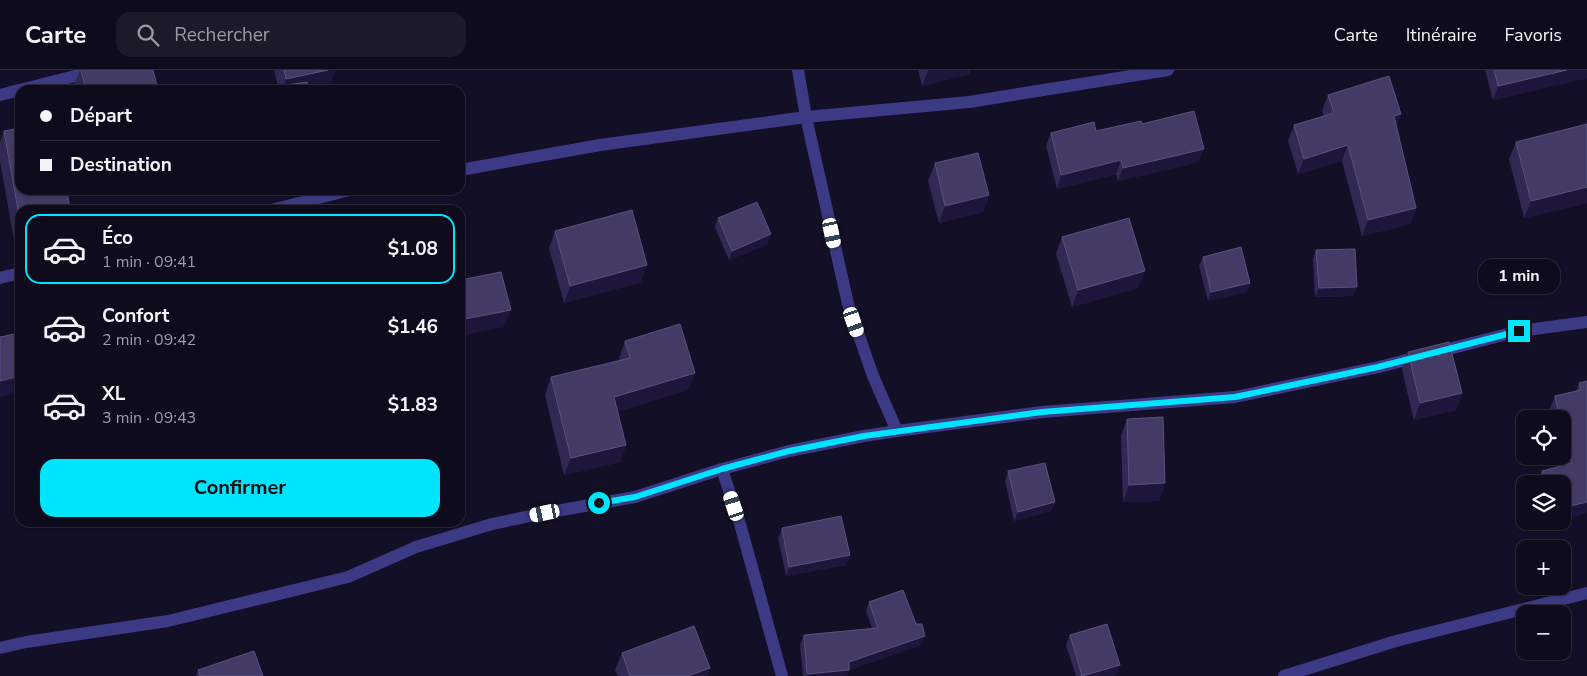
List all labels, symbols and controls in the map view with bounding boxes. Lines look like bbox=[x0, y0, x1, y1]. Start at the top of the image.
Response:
search box bbox=[116, 12, 466, 57]
text: Carte bbox=[25, 19, 86, 51]
icon: search bbox=[134, 21, 162, 49]
text: Rechercher bbox=[174, 22, 270, 48]
text: Carte bbox=[1334, 23, 1378, 47]
text: Itinéraire bbox=[1406, 23, 1477, 47]
text: Favoris bbox=[1505, 23, 1562, 47]
text: Départ bbox=[70, 103, 132, 129]
text: Destination bbox=[70, 152, 172, 178]
car bbox=[821, 217, 842, 249]
text: Éco bbox=[102, 225, 133, 251]
icon: car bbox=[42, 227, 87, 272]
text: $1.08 bbox=[388, 236, 438, 262]
text: 1 min · 09:41 bbox=[102, 251, 196, 273]
callout: 1 min bbox=[1478, 258, 1560, 294]
text: 1 min bbox=[1498, 265, 1540, 287]
text: Confort bbox=[102, 303, 169, 329]
icon: car bbox=[42, 305, 87, 350]
car bbox=[842, 305, 865, 339]
text: $1.46 bbox=[388, 314, 438, 340]
route end bbox=[1508, 320, 1530, 342]
text: 2 min · 09:42 bbox=[102, 329, 196, 351]
text: XL bbox=[102, 381, 125, 407]
icon: car bbox=[42, 383, 87, 428]
text: $1.83 bbox=[388, 392, 438, 418]
text: 3 min · 09:43 bbox=[102, 407, 196, 429]
map controls bbox=[1516, 410, 1571, 660]
button: locate bbox=[1516, 410, 1571, 465]
button: Confirmer bbox=[40, 459, 440, 517]
button: layers bbox=[1516, 475, 1571, 530]
car bbox=[722, 489, 745, 523]
route start bbox=[588, 492, 610, 514]
car bbox=[528, 503, 561, 523]
button: + bbox=[1516, 540, 1571, 595]
button: − bbox=[1516, 605, 1571, 660]

